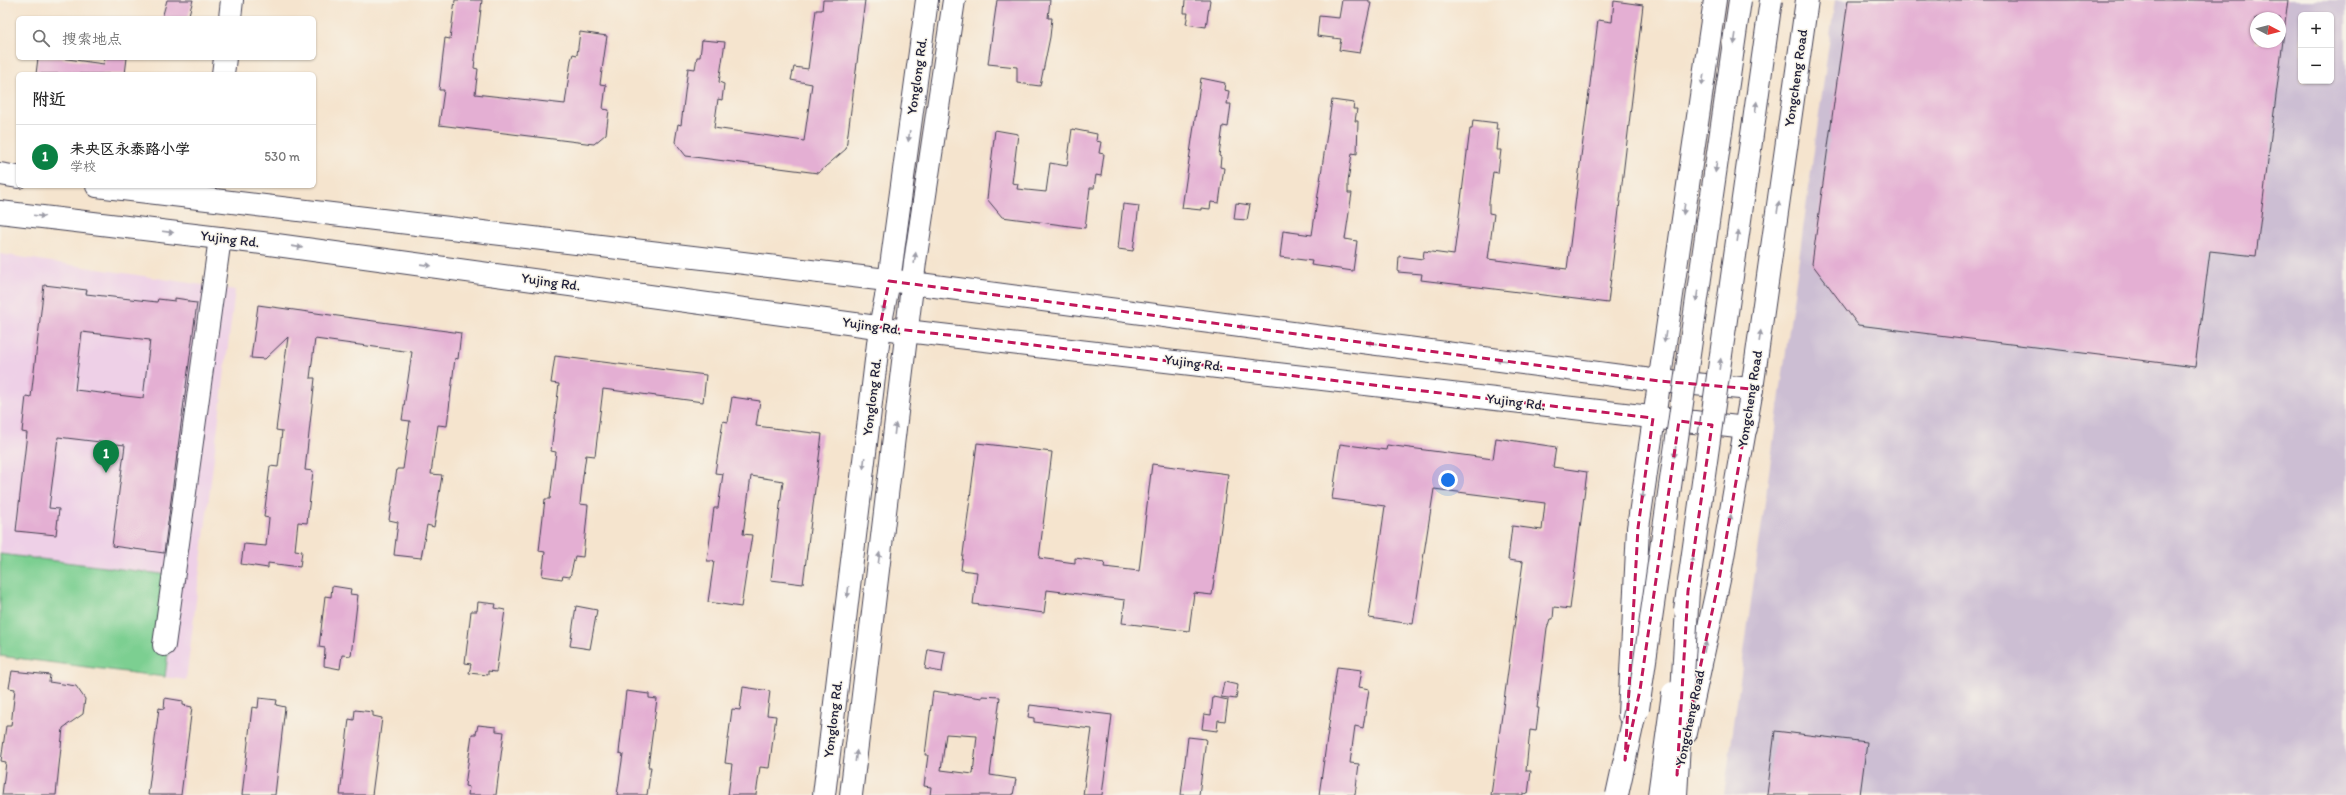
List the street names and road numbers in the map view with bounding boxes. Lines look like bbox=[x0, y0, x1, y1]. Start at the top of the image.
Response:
street label: Yongcheng Road bbox=[1781, 28, 1811, 128]
street label: Yonglong Rd. bbox=[903, 36, 931, 116]
street label: Yujing Rd. bbox=[199, 227, 261, 251]
street label: Yujing Rd. bbox=[520, 269, 582, 295]
street label: Yujing Rd. bbox=[841, 313, 903, 339]
street label: Yongcheng Road bbox=[1734, 349, 1766, 449]
street label: Yujing Rd. bbox=[1163, 351, 1225, 375]
street label: Yonglong Rd. bbox=[859, 357, 885, 437]
street label: Yujing Rd. bbox=[1485, 390, 1547, 414]
street label: Yongcheng Road bbox=[1671, 668, 1709, 768]
street label: Yonglong Rd. bbox=[820, 679, 846, 759]

